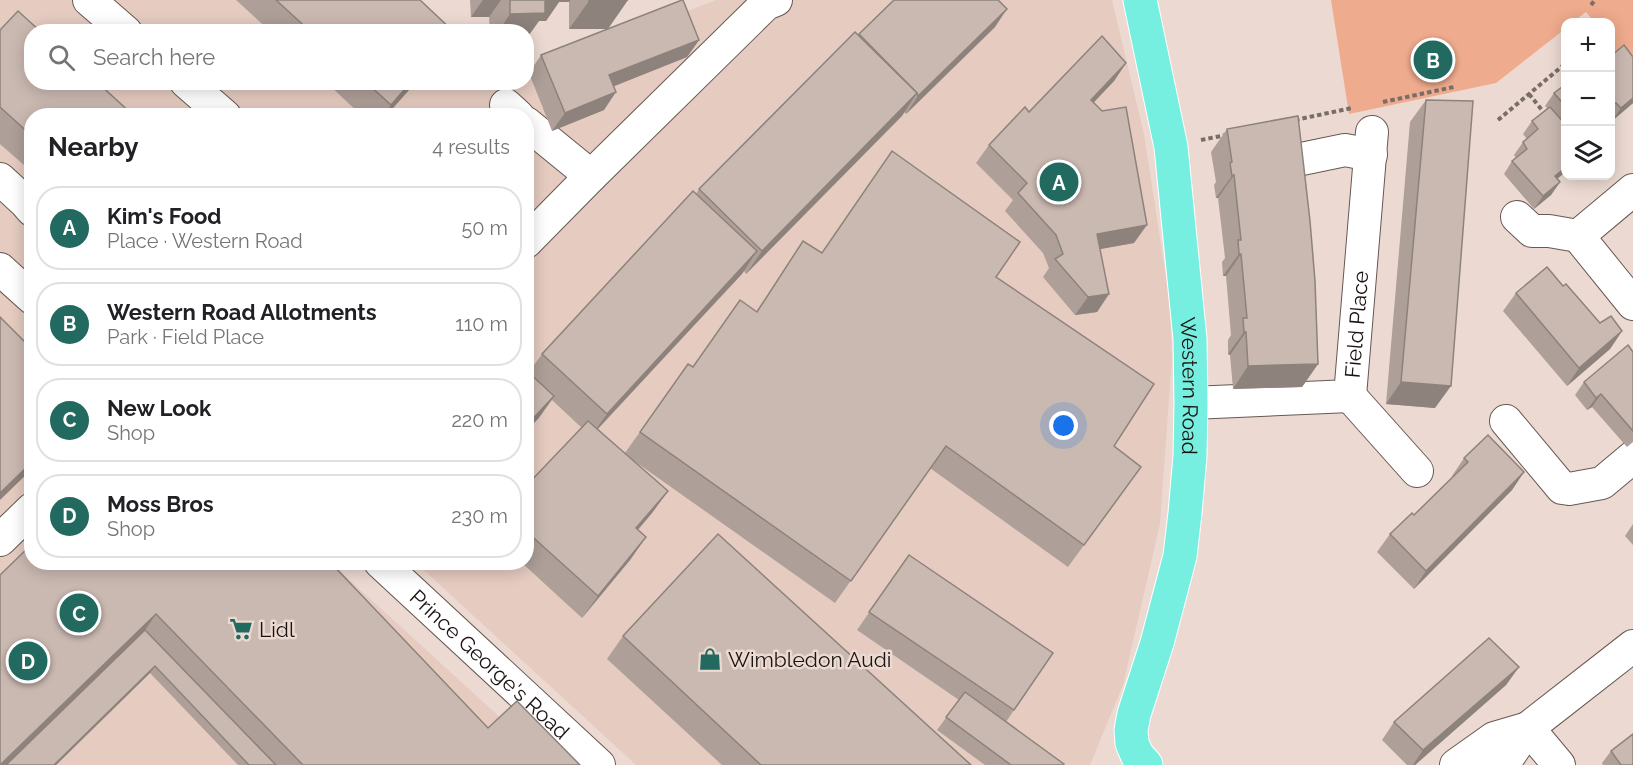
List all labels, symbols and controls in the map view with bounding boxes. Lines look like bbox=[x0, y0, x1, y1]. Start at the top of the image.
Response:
map controls bbox=[1561, 18, 1615, 180]
button: + bbox=[1561, 18, 1615, 72]
search box bbox=[24, 24, 534, 90]
pin: B bbox=[1414, 38, 1452, 82]
icon: search bbox=[45, 41, 78, 74]
text: Search here bbox=[93, 44, 215, 70]
button: − bbox=[1561, 72, 1615, 126]
button: layers bbox=[1561, 126, 1615, 180]
text: Nearby bbox=[48, 132, 138, 162]
text: 4 results bbox=[432, 135, 510, 159]
pin: A bbox=[1040, 160, 1078, 204]
text: Kim's Food bbox=[107, 203, 222, 229]
text: A bbox=[63, 216, 76, 240]
text: 50 m bbox=[461, 216, 508, 240]
text: Place · Western Road bbox=[107, 229, 303, 253]
street label: Field Place bbox=[1339, 270, 1373, 379]
text: Western Road Allotments bbox=[107, 299, 377, 325]
text: B bbox=[63, 312, 76, 336]
text: 110 m bbox=[455, 312, 508, 336]
street label: Western Road bbox=[1175, 316, 1204, 455]
text: Park · Field Place bbox=[107, 325, 264, 349]
text: New Look bbox=[107, 395, 211, 421]
text: C bbox=[63, 408, 76, 432]
text: 220 m bbox=[451, 408, 508, 432]
your location bbox=[1049, 411, 1078, 440]
text: Shop bbox=[107, 421, 155, 445]
text: Moss Bros bbox=[107, 491, 214, 517]
text: D bbox=[62, 504, 77, 528]
text: 230 m bbox=[451, 504, 508, 528]
text: Shop bbox=[107, 517, 155, 541]
street label: Prince George's Road bbox=[405, 584, 575, 744]
pin: C bbox=[60, 590, 98, 636]
supermarket icon: Lidl bbox=[228, 616, 254, 642]
place label: Lidl bbox=[259, 617, 295, 642]
pin: D bbox=[9, 638, 48, 684]
shop icon: Wimbledon Audi bbox=[697, 646, 723, 672]
place label: Wimbledon Audi bbox=[728, 647, 891, 672]

